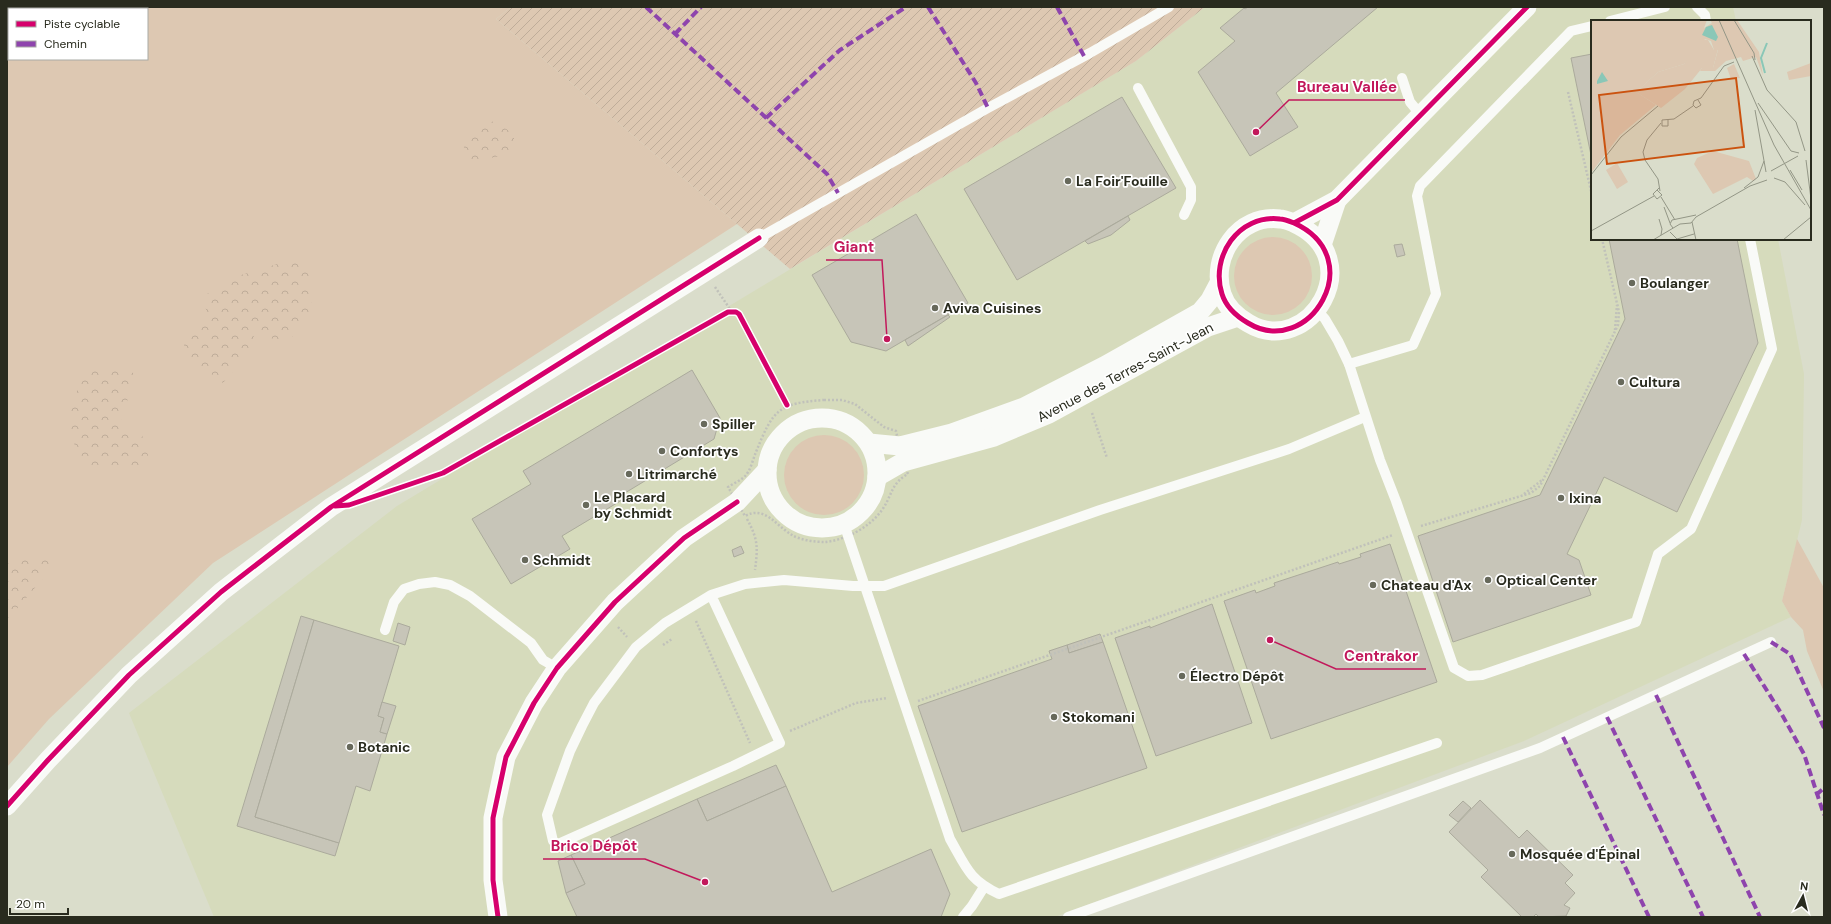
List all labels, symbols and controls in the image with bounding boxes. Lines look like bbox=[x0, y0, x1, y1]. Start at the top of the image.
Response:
legend bbox=[8, 8, 148, 60]
text: Piste cyclable bbox=[44, 16, 120, 32]
inset map bbox=[1591, 20, 1811, 240]
text: Chemin bbox=[44, 36, 87, 52]
callout: Bureau Vallée bbox=[1289, 73, 1405, 100]
text: Bureau Vallée bbox=[1297, 77, 1397, 97]
place label: La Foir'Fouille bbox=[1076, 172, 1168, 190]
marker: La Foir'Fouille bbox=[1063, 176, 1073, 186]
callout: Giant bbox=[826, 233, 882, 260]
text: Giant bbox=[834, 237, 874, 257]
place label: Boulanger bbox=[1640, 274, 1709, 292]
marker: Boulanger bbox=[1627, 278, 1637, 288]
place label: Aviva Cuisines bbox=[943, 299, 1041, 317]
marker: Aviva Cuisines bbox=[930, 303, 940, 313]
street label: Avenue des Terres-Saint-Jean bbox=[1034, 318, 1216, 426]
place label: Cultura bbox=[1629, 373, 1680, 391]
marker: Cultura bbox=[1616, 377, 1626, 387]
place label: Spiller bbox=[712, 415, 755, 433]
marker: Spiller bbox=[699, 419, 709, 429]
place label: Confortys bbox=[670, 442, 738, 460]
marker: Confortys bbox=[657, 446, 667, 456]
place label: Litrimarché bbox=[637, 465, 717, 483]
marker: Litrimarché bbox=[624, 469, 634, 479]
place label: Le Placard by Schmidt bbox=[594, 488, 672, 522]
place label: Ixina bbox=[1569, 489, 1601, 507]
marker: Ixina bbox=[1556, 493, 1566, 503]
marker: Le Placard by Schmidt bbox=[581, 500, 591, 510]
place label: Schmidt bbox=[533, 551, 591, 569]
marker: Schmidt bbox=[520, 555, 530, 565]
place label: Optical Center bbox=[1496, 571, 1597, 589]
marker: Optical Center bbox=[1483, 575, 1493, 585]
place label: Chateau d'Ax bbox=[1381, 576, 1471, 594]
marker: Chateau d'Ax bbox=[1368, 580, 1378, 590]
callout: Centrakor bbox=[1336, 642, 1426, 669]
text: Centrakor bbox=[1344, 646, 1418, 666]
place label: Électro Dépôt bbox=[1190, 667, 1284, 685]
marker: Électro Dépôt bbox=[1177, 671, 1187, 681]
place label: Stokomani bbox=[1062, 708, 1135, 726]
marker: Stokomani bbox=[1049, 712, 1059, 722]
place label: Botanic bbox=[358, 738, 410, 756]
marker: Botanic bbox=[345, 742, 355, 752]
callout: Brico Dépôt bbox=[543, 832, 645, 859]
text: Brico Dépôt bbox=[551, 836, 637, 856]
place label: Mosquée d'Épinal bbox=[1520, 845, 1640, 863]
marker: Mosquée d'Épinal bbox=[1507, 849, 1517, 859]
north arrow bbox=[1783, 876, 1823, 916]
text: N bbox=[1799, 879, 1809, 894]
scale bar bbox=[10, 890, 68, 916]
text: 20 m bbox=[16, 896, 45, 912]

